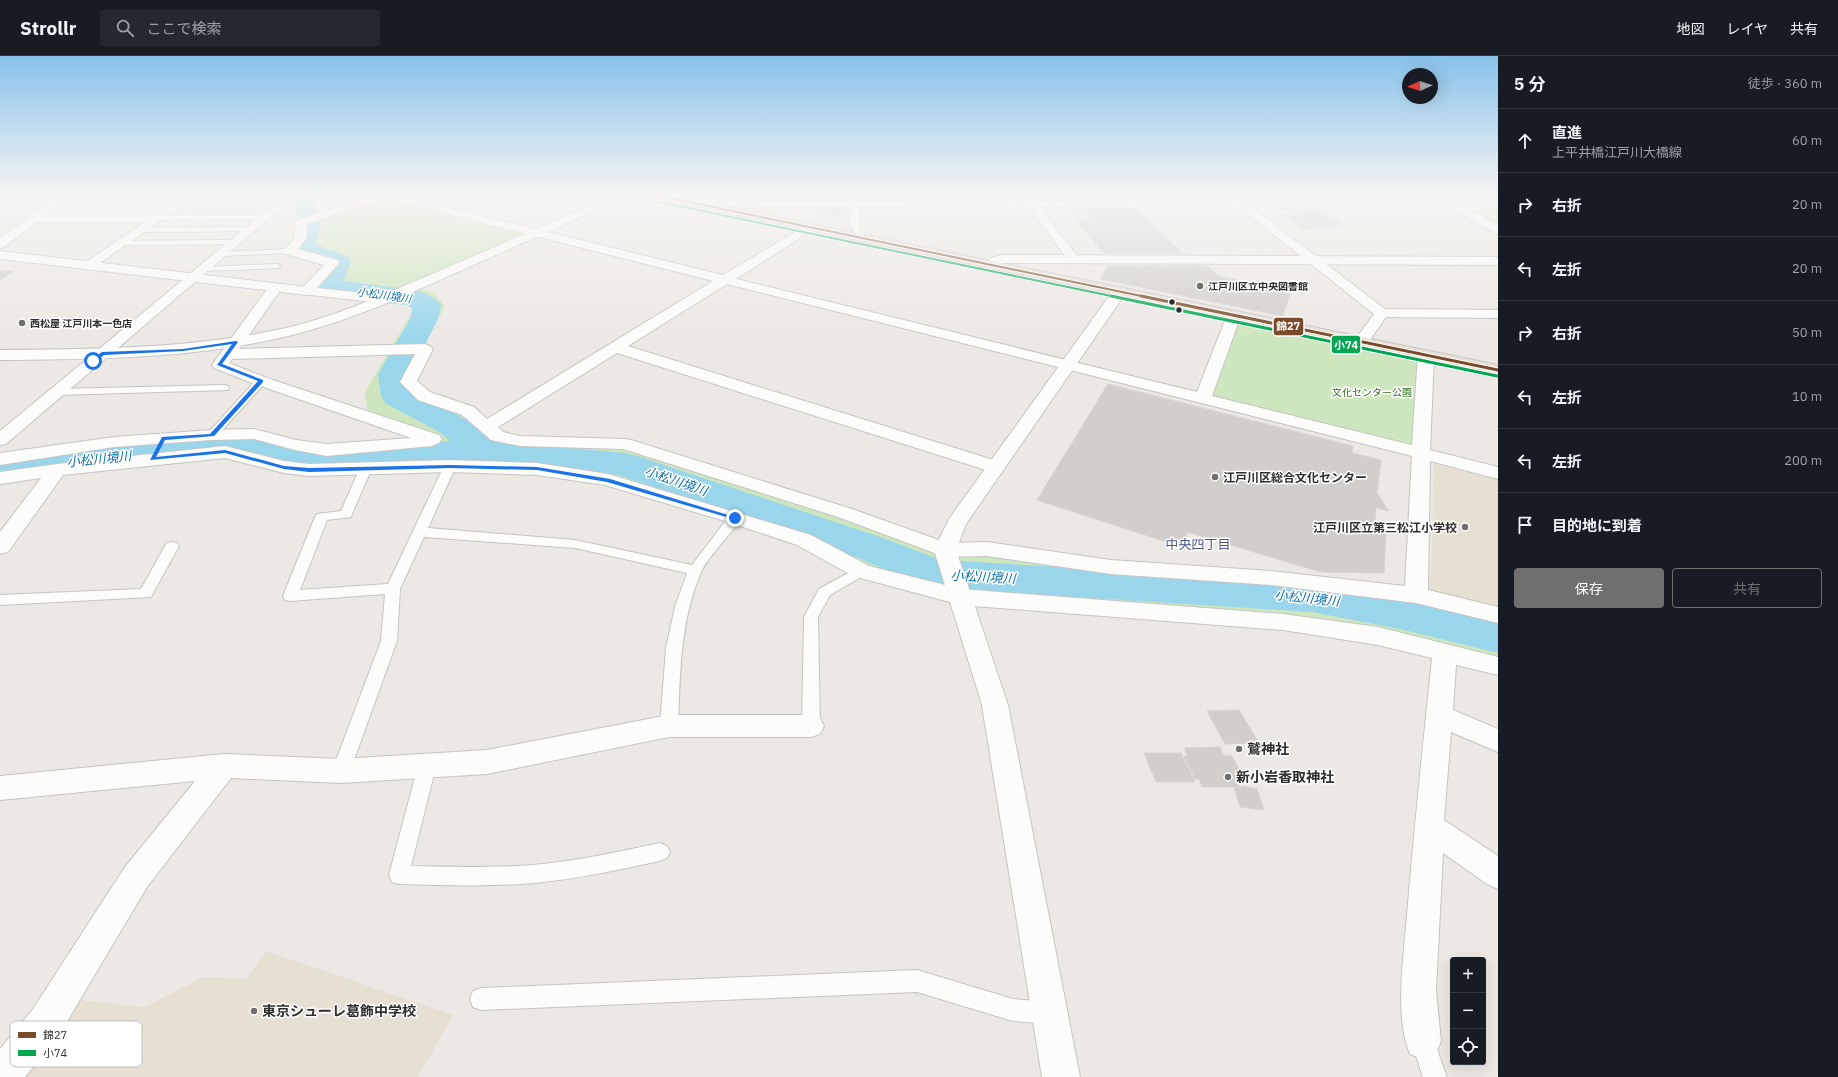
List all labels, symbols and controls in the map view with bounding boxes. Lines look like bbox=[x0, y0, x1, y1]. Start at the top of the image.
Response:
search box bbox=[100, 10, 380, 46]
text: Strollr bbox=[20, 16, 76, 40]
icon: search bbox=[114, 17, 136, 39]
text: ここで検索 bbox=[146, 19, 221, 38]
text: 地図 bbox=[1676, 20, 1704, 38]
text: レイヤ bbox=[1726, 20, 1768, 38]
text: 共有 bbox=[1790, 20, 1818, 38]
north arrow bbox=[1402, 68, 1438, 104]
text: 5 分 bbox=[1514, 73, 1545, 95]
text: 徒歩 · 360 m bbox=[1748, 75, 1822, 92]
text: 直進 bbox=[1552, 123, 1582, 142]
icon: ahead bbox=[1514, 130, 1536, 152]
text: 60 m bbox=[1792, 132, 1822, 149]
text: 上平井橋江戸川大橋線 bbox=[1552, 144, 1682, 161]
icon: right bbox=[1514, 194, 1536, 216]
text: 右折 bbox=[1552, 196, 1582, 215]
text: 20 m bbox=[1792, 196, 1822, 213]
icon: left bbox=[1514, 258, 1536, 280]
text: 左折 bbox=[1552, 260, 1582, 279]
text: 20 m bbox=[1792, 260, 1822, 277]
place label: 江戸川区立中央図書館 bbox=[1208, 280, 1308, 293]
marker: 江戸川区立中央図書館 bbox=[1195, 281, 1205, 291]
water label: 小松川境川 bbox=[356, 284, 413, 306]
unlabelled marker bbox=[1167, 297, 1177, 307]
unlabelled marker bbox=[1174, 305, 1184, 315]
place label: 西松屋 江戸川本一色店 bbox=[30, 317, 132, 330]
line badge: 錦27 bbox=[1273, 317, 1304, 336]
marker: 西松屋 江戸川本一色店 bbox=[17, 318, 27, 328]
text: 錦27 bbox=[1276, 319, 1300, 333]
icon: right bbox=[1514, 322, 1536, 344]
text: 右折 bbox=[1552, 324, 1582, 343]
text: 50 m bbox=[1792, 324, 1822, 341]
line badge: 小74 bbox=[1331, 335, 1361, 354]
text: 小74 bbox=[1334, 338, 1358, 352]
route start bbox=[84, 352, 102, 370]
park label: 文化センター公園 bbox=[1332, 386, 1412, 399]
icon: left bbox=[1514, 386, 1536, 408]
text: 左折 bbox=[1552, 388, 1582, 407]
text: 10 m bbox=[1792, 388, 1822, 405]
water label: 小松川境川 bbox=[66, 447, 134, 471]
icon: left bbox=[1514, 450, 1536, 472]
text: 左折 bbox=[1552, 452, 1582, 471]
text: 200 m bbox=[1784, 452, 1822, 469]
water label: 小松川境川 bbox=[642, 462, 711, 500]
place label: 江戸川区総合文化センター bbox=[1223, 470, 1367, 485]
marker: 江戸川区総合文化センター bbox=[1210, 472, 1220, 482]
route end bbox=[726, 509, 744, 527]
icon: arrive bbox=[1514, 514, 1536, 536]
text: 目的地に到着 bbox=[1552, 516, 1642, 535]
place label: 江戸川区立第三松江小学校 bbox=[1313, 520, 1457, 535]
marker: 江戸川区立第三松江小学校 bbox=[1460, 522, 1470, 532]
district label: 中央四丁目 bbox=[1165, 536, 1231, 553]
water label: 小松川境川 bbox=[950, 567, 1018, 587]
button: 保存 bbox=[1514, 568, 1664, 608]
button: 共有 bbox=[1672, 568, 1822, 608]
water label: 小松川境川 bbox=[1274, 586, 1342, 610]
place label: 鷲神社 bbox=[1247, 740, 1289, 758]
marker: 鷲神社 bbox=[1234, 744, 1244, 754]
place label: 新小岩香取神社 bbox=[1236, 768, 1334, 786]
marker: 新小岩香取神社 bbox=[1223, 772, 1233, 782]
map controls bbox=[1450, 957, 1486, 1065]
button: + bbox=[1450, 957, 1486, 993]
button: − bbox=[1450, 993, 1486, 1029]
place label: 東京シューレ葛飾中学校 bbox=[262, 1002, 416, 1020]
marker: 東京シューレ葛飾中学校 bbox=[249, 1006, 259, 1016]
legend bbox=[10, 1021, 142, 1067]
text: 錦27 bbox=[43, 1028, 67, 1042]
button: locate bbox=[1450, 1029, 1486, 1065]
text: 小74 bbox=[43, 1046, 68, 1060]

